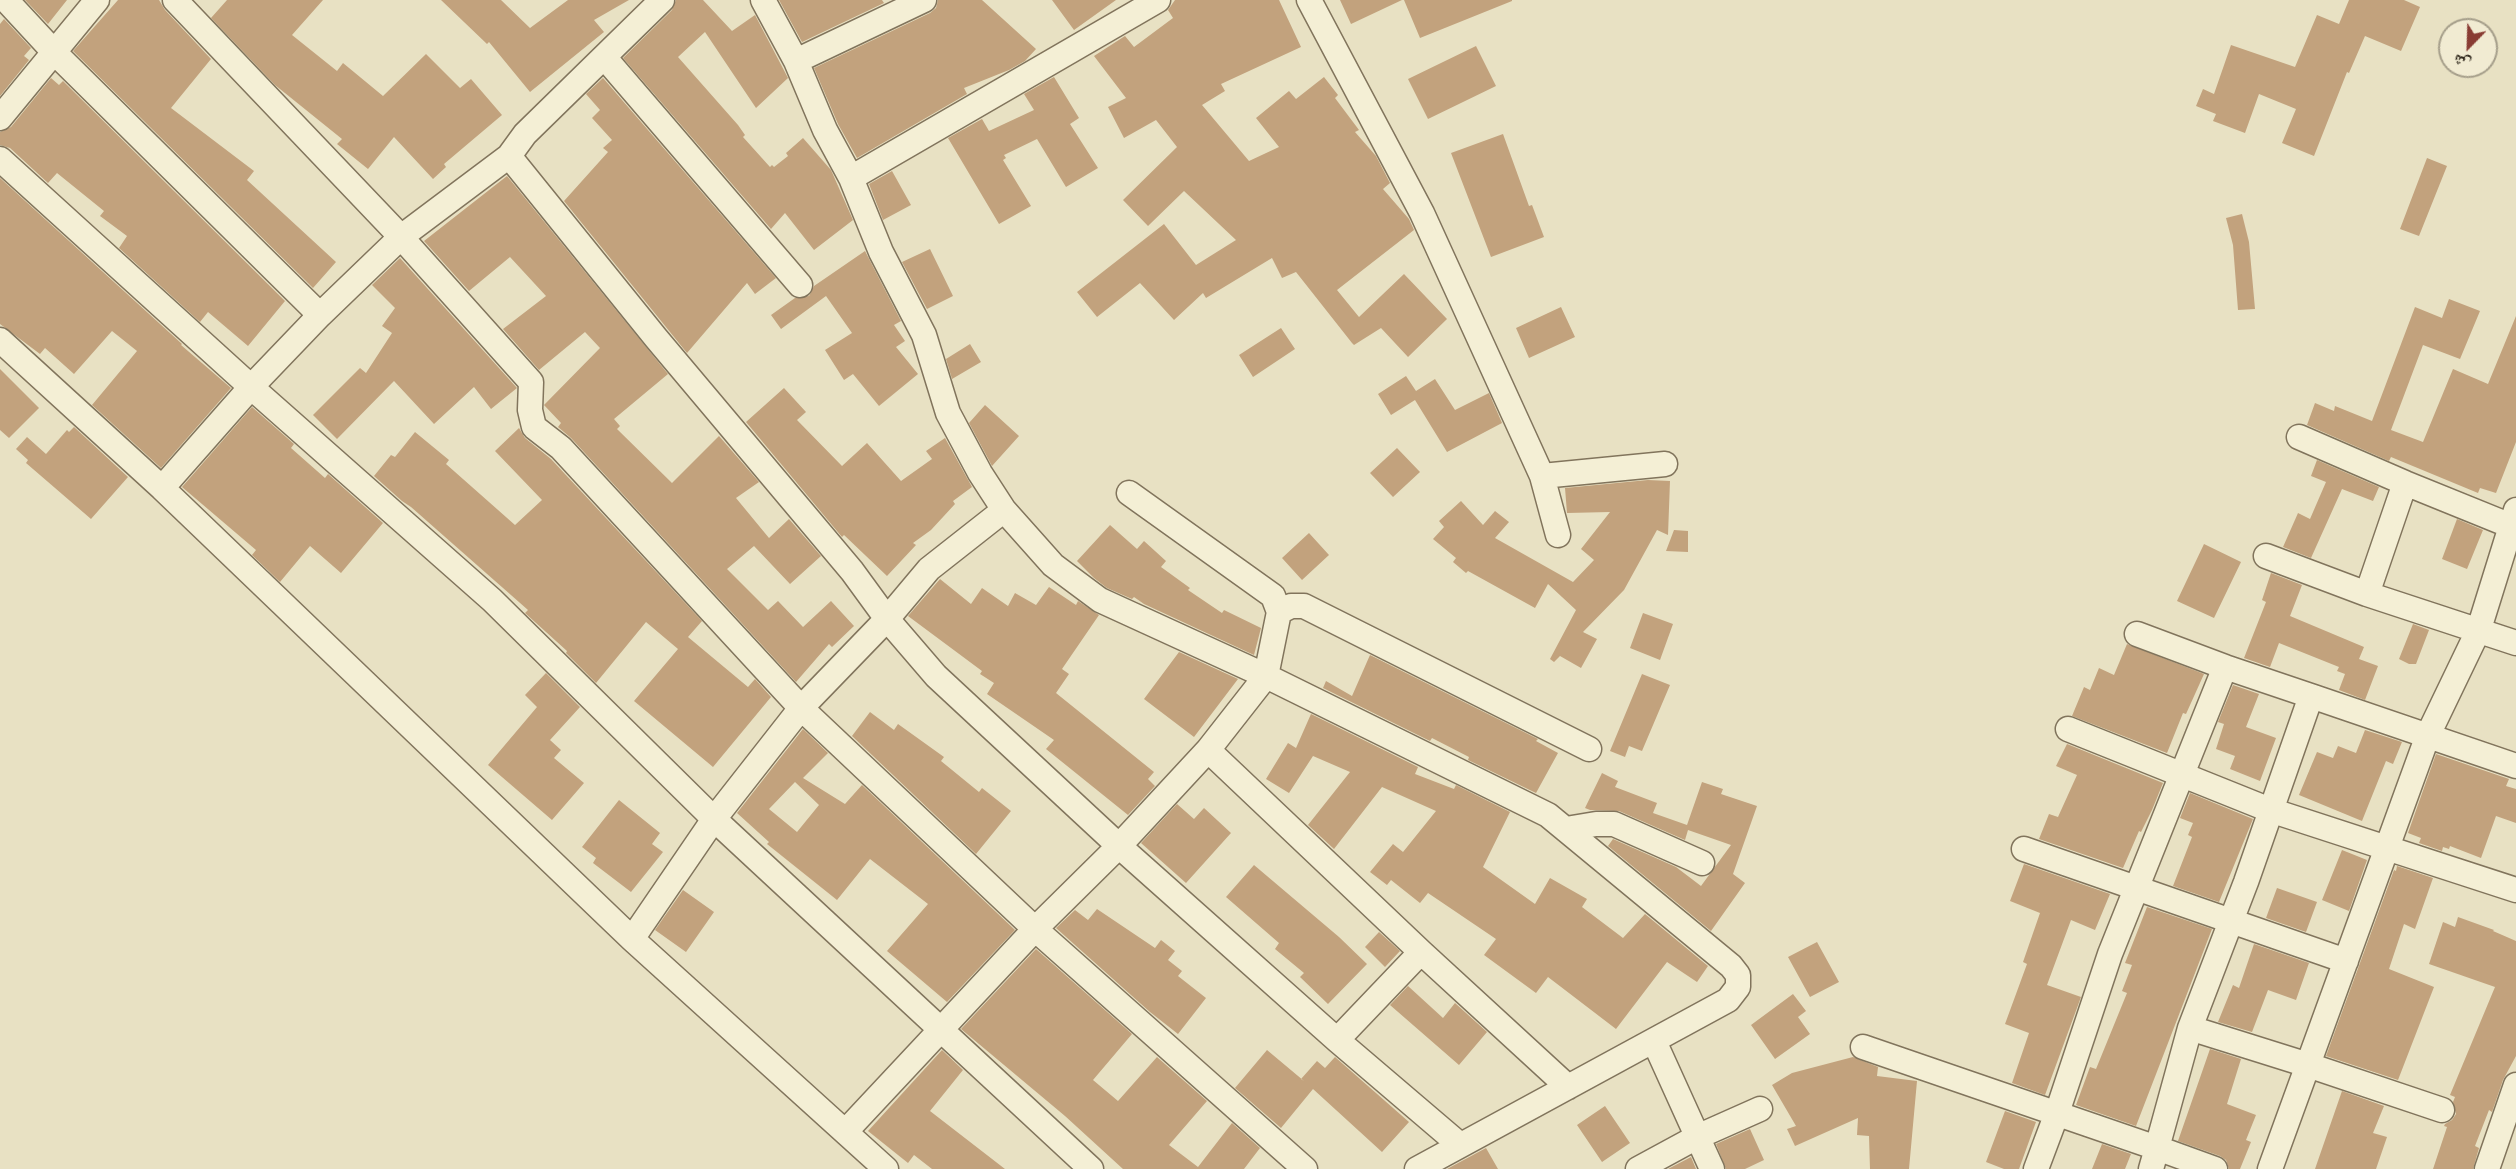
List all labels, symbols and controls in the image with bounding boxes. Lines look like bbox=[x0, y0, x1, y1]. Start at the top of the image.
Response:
north arrow bbox=[2438, 18, 2498, 78]
text: ش bbox=[2450, 49, 2474, 76]

